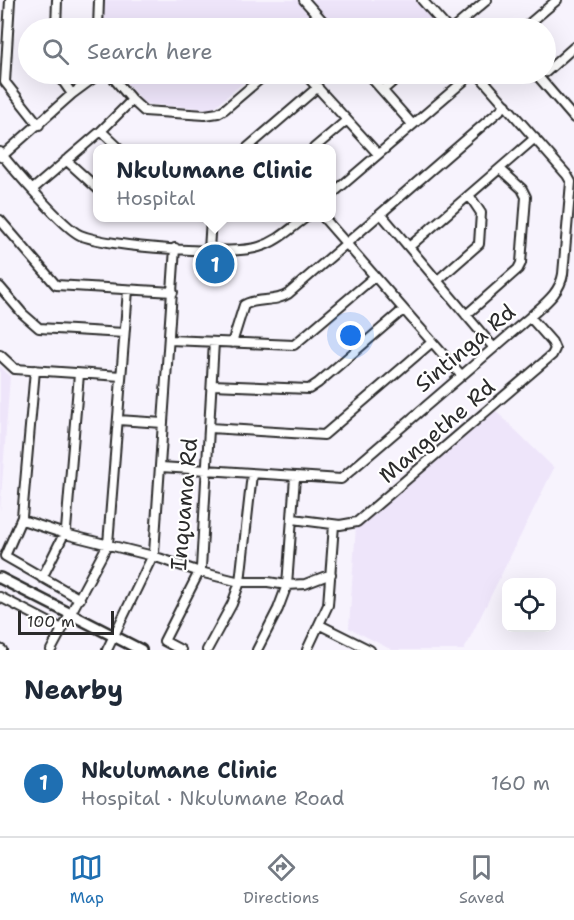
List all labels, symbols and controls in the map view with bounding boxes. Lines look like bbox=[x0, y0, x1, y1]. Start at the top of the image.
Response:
search box bbox=[18, 18, 556, 84]
icon: search bbox=[39, 35, 72, 68]
text: Search here bbox=[87, 37, 213, 66]
popup bbox=[93, 144, 336, 222]
text: Nkulumane Clinic bbox=[116, 156, 313, 185]
text: Hospital bbox=[116, 185, 195, 211]
pin: 1 bbox=[196, 242, 234, 286]
street label: Sintinga Rd bbox=[409, 297, 521, 399]
your location bbox=[336, 321, 365, 350]
street label: Mangethe Rd bbox=[373, 373, 501, 489]
street label: Inquama Rd bbox=[164, 437, 204, 571]
map controls bbox=[502, 578, 556, 632]
button: locate bbox=[502, 578, 556, 632]
scale bar bbox=[18, 608, 114, 636]
text: 100 m bbox=[27, 611, 75, 632]
text: Nearby bbox=[24, 672, 123, 707]
text: Nkulumane Clinic bbox=[81, 756, 278, 785]
text: 1 bbox=[39, 770, 48, 796]
text: 160 m bbox=[491, 770, 550, 796]
text: Hospital · Nkulumane Road bbox=[81, 785, 344, 811]
tab: Map bbox=[70, 851, 104, 908]
tab: Directions bbox=[243, 851, 320, 908]
tab: Saved bbox=[459, 851, 504, 908]

